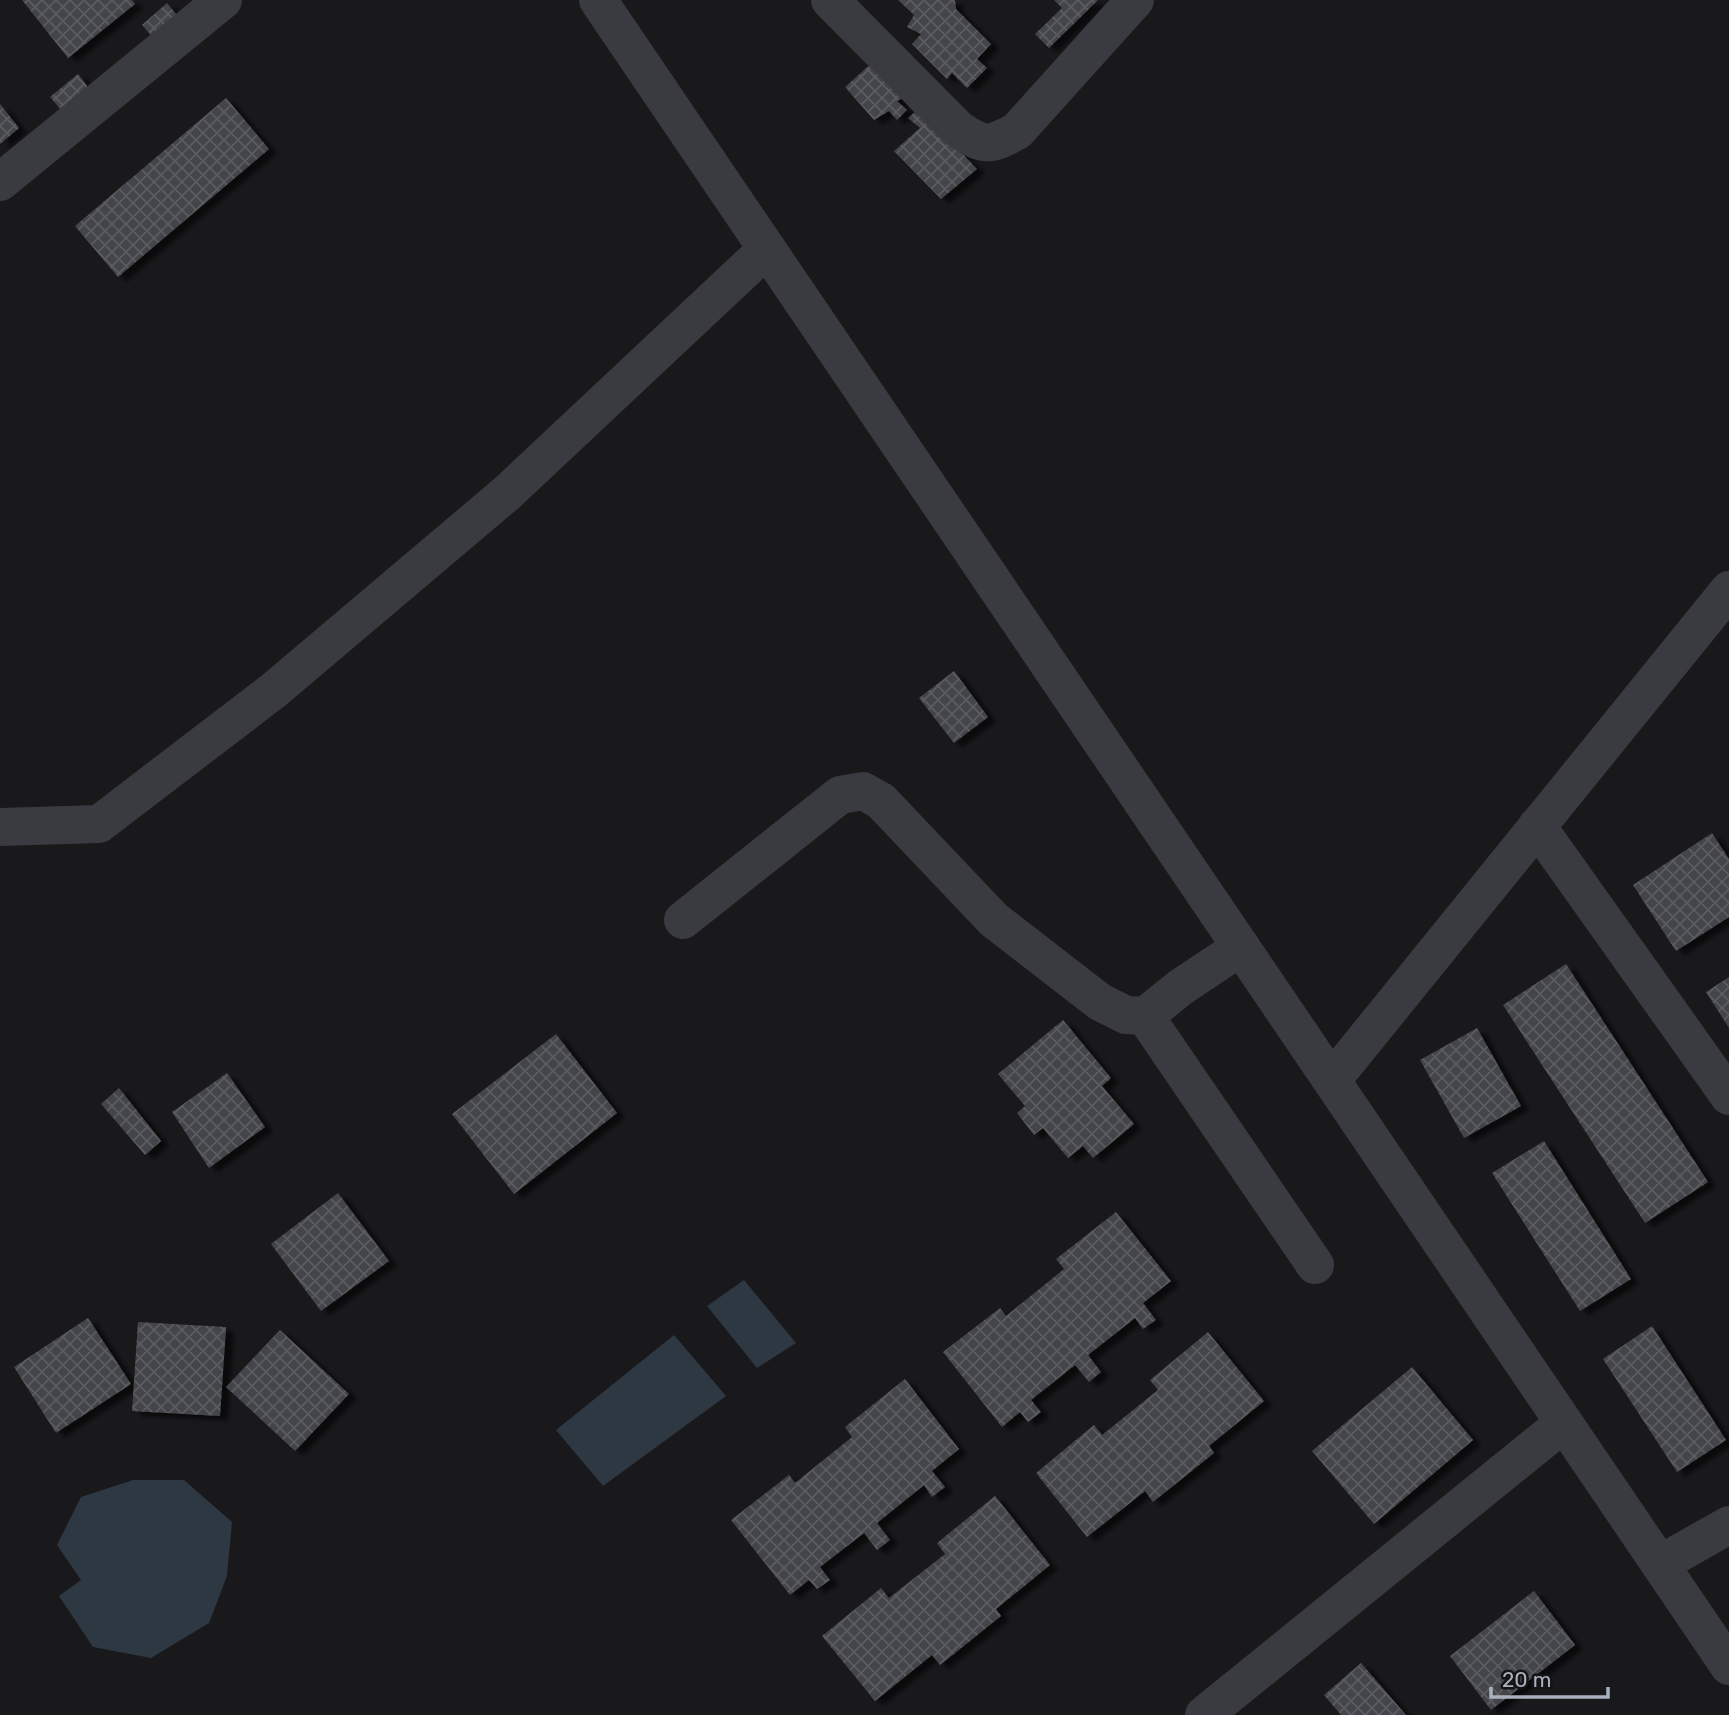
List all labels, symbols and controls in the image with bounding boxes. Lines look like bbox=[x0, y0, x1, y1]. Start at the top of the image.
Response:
scale bar bbox=[1491, 1656, 1608, 1700]
text: 20 m bbox=[1502, 1667, 1551, 1692]

